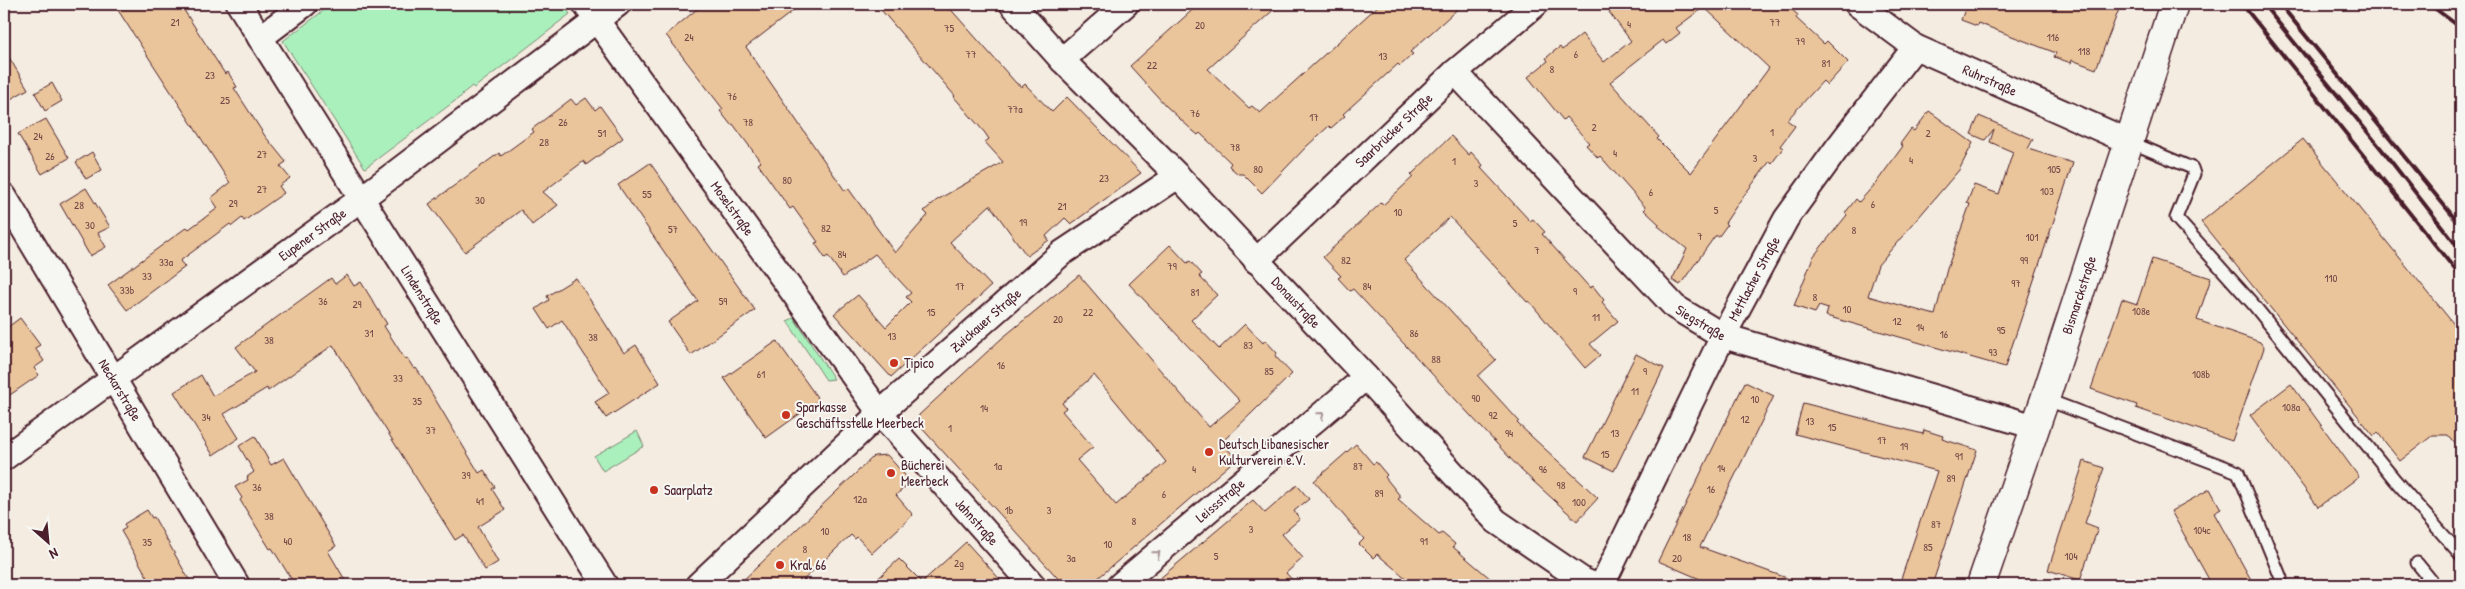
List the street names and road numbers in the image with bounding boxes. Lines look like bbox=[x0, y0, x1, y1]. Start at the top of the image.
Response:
street label: Ruhrstraße bbox=[1960, 59, 2020, 100]
street label: Saarbrücker Straße bbox=[1351, 88, 1437, 171]
street label: Moselstraße bbox=[707, 177, 759, 239]
street label: Eupener Straße bbox=[275, 203, 350, 265]
street label: Mettlacher Straße bbox=[1723, 232, 1784, 324]
street label: Bismarckstraße bbox=[2057, 253, 2100, 337]
street label: Lindenstraße bbox=[397, 262, 449, 328]
street label: Donaustraße bbox=[1268, 272, 1325, 332]
street label: Zwickauer Straße bbox=[946, 283, 1025, 356]
street label: Siegstraße bbox=[1672, 300, 1730, 345]
street label: Neckarstraße bbox=[95, 355, 147, 425]
street label: Leissstraße bbox=[1191, 474, 1249, 526]
street label: Jahnstraße bbox=[951, 494, 1004, 549]

